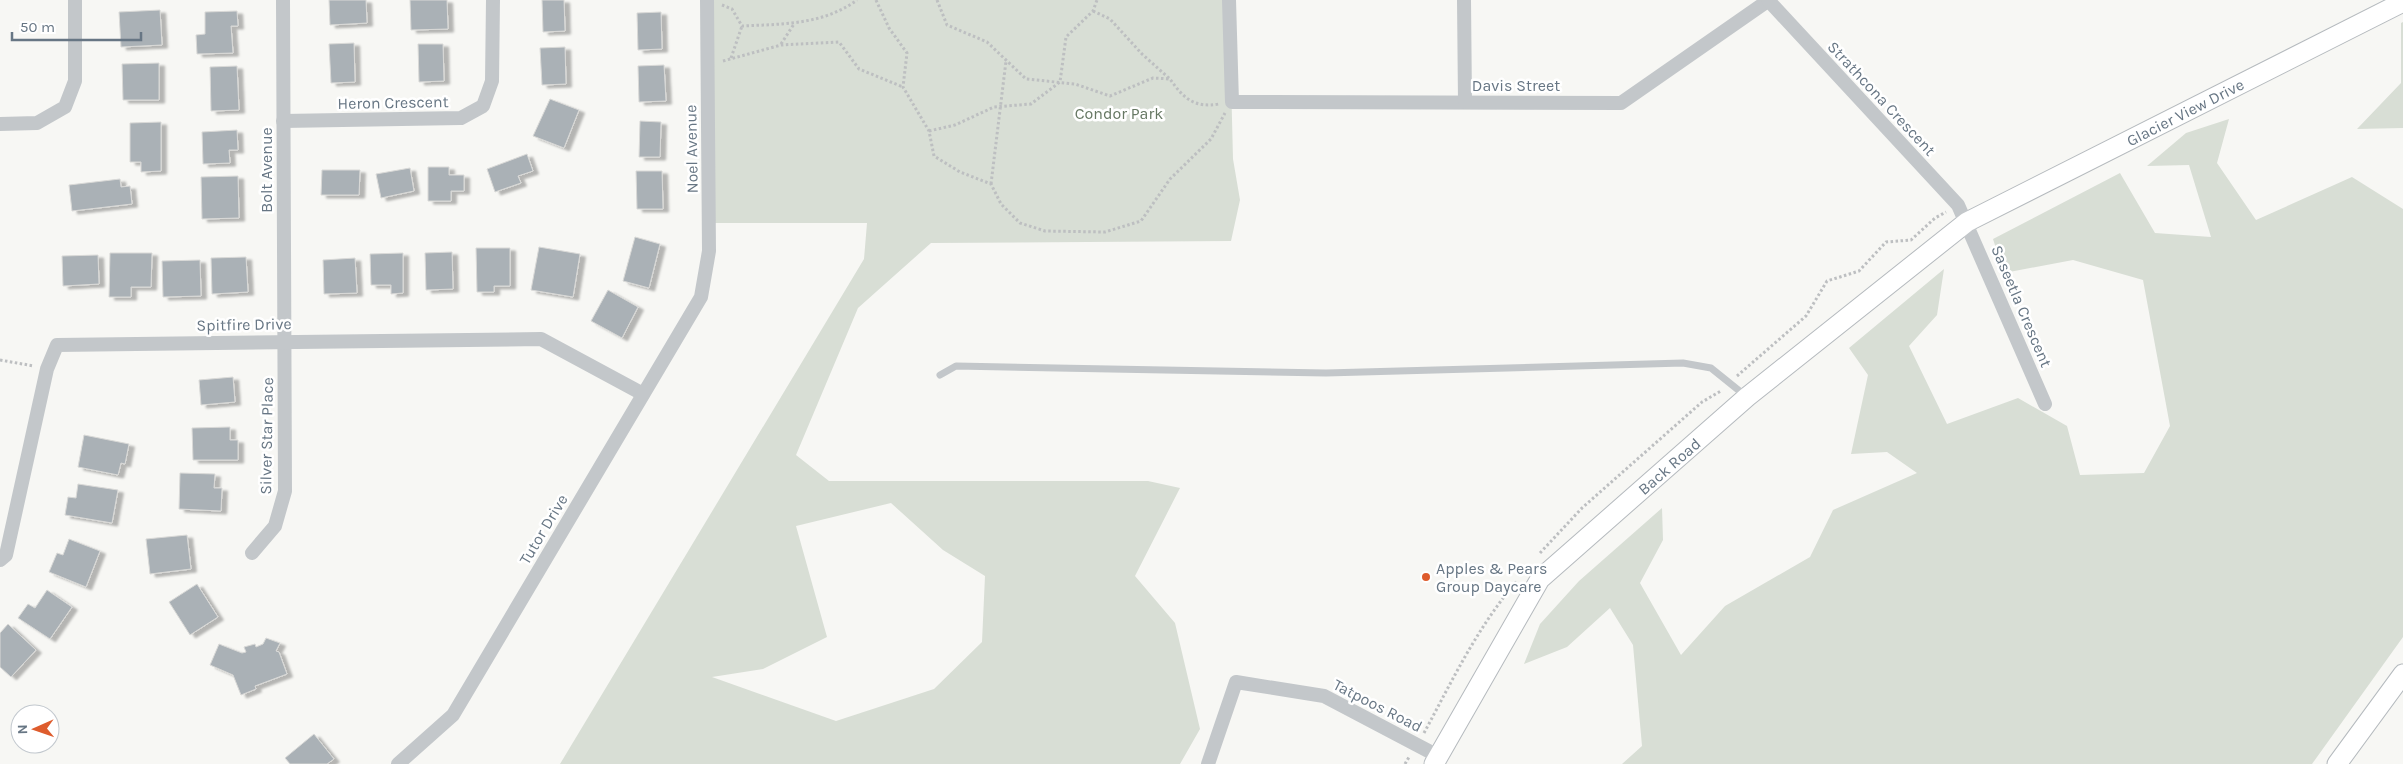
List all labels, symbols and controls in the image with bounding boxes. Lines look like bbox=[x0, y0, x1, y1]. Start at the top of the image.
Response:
scale bar bbox=[12, 10, 141, 42]
text: 50 m bbox=[20, 18, 55, 36]
street label: Strathcona Crescent bbox=[1824, 37, 1940, 160]
street label: Glacier View Drive bbox=[2123, 75, 2247, 150]
street label: Davis Street bbox=[1472, 76, 1560, 95]
street label: Heron Crescent bbox=[337, 92, 449, 113]
street label: Noel Avenue bbox=[681, 104, 702, 194]
park label: Condor Park bbox=[1075, 104, 1163, 123]
street label: Bolt Avenue bbox=[257, 127, 276, 213]
street label: Saseetla Crescent bbox=[1987, 242, 2056, 370]
street label: Spitfire Drive bbox=[196, 314, 292, 335]
street label: Silver Star Place bbox=[256, 377, 277, 495]
street label: Back Road bbox=[1634, 434, 1704, 499]
street label: Tutor Drive bbox=[515, 491, 572, 568]
place label: Apples & Pears Group Daycare bbox=[1436, 559, 1547, 596]
marker: Apples & Pears Group Daycare bbox=[1420, 571, 1432, 583]
street label: Tatpoos Road bbox=[1330, 675, 1425, 736]
north arrow bbox=[10, 704, 60, 754]
text: N bbox=[14, 724, 31, 735]

